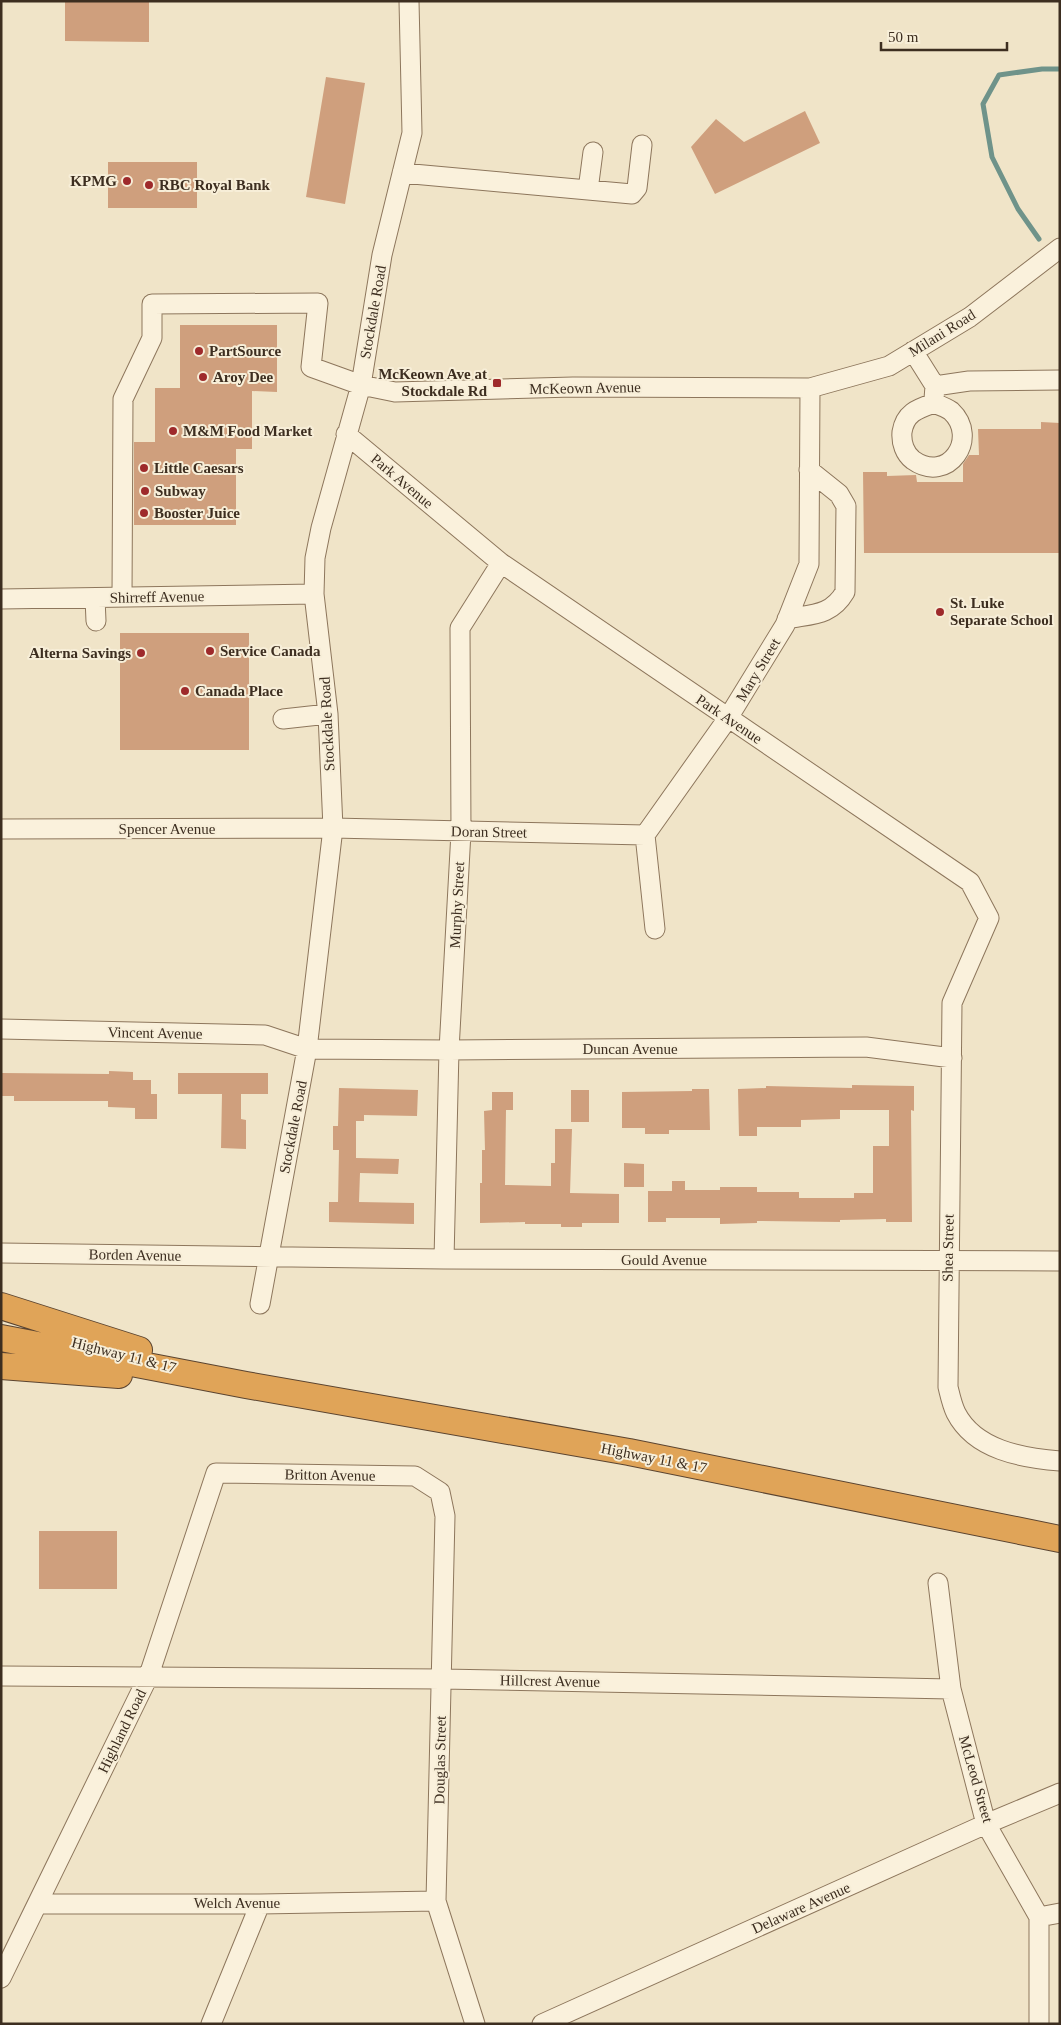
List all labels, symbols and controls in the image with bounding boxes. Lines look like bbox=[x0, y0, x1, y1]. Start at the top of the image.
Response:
scale bar bbox=[881, 20, 1007, 52]
text: 50 m bbox=[888, 29, 919, 45]
place label: KPMG bbox=[70, 173, 117, 189]
marker: KPMG bbox=[121, 175, 133, 187]
place label: RBC Royal Bank bbox=[159, 177, 271, 193]
marker: RBC Royal Bank bbox=[143, 179, 155, 191]
street label: Stockdale Road bbox=[357, 264, 389, 360]
street label: Milani Road bbox=[906, 306, 979, 360]
place label: PartSource bbox=[209, 343, 282, 359]
marker: PartSource bbox=[193, 345, 205, 357]
place label: McKeown Ave at Stockdale Rd bbox=[378, 366, 488, 399]
place label: Aroy Dee bbox=[213, 369, 273, 385]
marker: Aroy Dee bbox=[197, 371, 209, 383]
marker: McKeown Ave at Stockdale Rd bbox=[491, 377, 503, 389]
street label: McKeown Avenue bbox=[529, 379, 641, 397]
place label: M&M Food Market bbox=[183, 423, 312, 439]
marker: M&M Food Market bbox=[167, 425, 179, 437]
street label: Park Avenue bbox=[368, 450, 436, 512]
place label: Little Caesars bbox=[154, 460, 244, 476]
marker: Little Caesars bbox=[138, 462, 150, 474]
place label: Subway bbox=[155, 483, 206, 499]
marker: Subway bbox=[139, 485, 151, 497]
place label: Booster Juice bbox=[154, 505, 240, 521]
marker: Booster Juice bbox=[138, 507, 150, 519]
street label: Shirreff Avenue bbox=[109, 588, 205, 606]
place label: St. Luke Separate School bbox=[950, 595, 1053, 628]
marker: St. Luke Separate School bbox=[934, 606, 946, 618]
street label: Mary Street bbox=[733, 635, 784, 705]
place label: Service Canada bbox=[220, 643, 321, 659]
place label: Alterna Savings bbox=[29, 645, 131, 661]
marker: Service Canada bbox=[204, 645, 216, 657]
marker: Alterna Savings bbox=[135, 647, 147, 659]
street label: Stockdale Road bbox=[317, 676, 337, 772]
place label: Canada Place bbox=[195, 683, 283, 699]
marker: Canada Place bbox=[179, 685, 191, 697]
street label: Park Avenue bbox=[693, 691, 765, 747]
street label: Spencer Avenue bbox=[119, 821, 216, 837]
street label: Doran Street bbox=[451, 823, 528, 841]
street label: Murphy Street bbox=[447, 860, 467, 949]
street label: Vincent Avenue bbox=[107, 1024, 203, 1042]
street label: Duncan Avenue bbox=[582, 1041, 678, 1057]
street label: Stockdale Road bbox=[276, 1079, 310, 1175]
street label: Shea Street bbox=[939, 1213, 957, 1282]
street label: Borden Avenue bbox=[89, 1246, 182, 1264]
street label: Gould Avenue bbox=[621, 1252, 707, 1268]
street label: Highway 11 & 17 bbox=[70, 1334, 178, 1376]
street label: Highway 11 & 17 bbox=[600, 1440, 709, 1476]
street label: Britton Avenue bbox=[284, 1466, 376, 1484]
street label: Hillcrest Avenue bbox=[500, 1672, 601, 1690]
street label: Highland Road bbox=[95, 1686, 149, 1776]
street label: Douglas Street bbox=[431, 1715, 449, 1805]
street label: McLeod Street bbox=[956, 1734, 996, 1825]
street label: Delaware Avenue bbox=[749, 1879, 853, 1937]
street label: Welch Avenue bbox=[194, 1895, 281, 1911]

